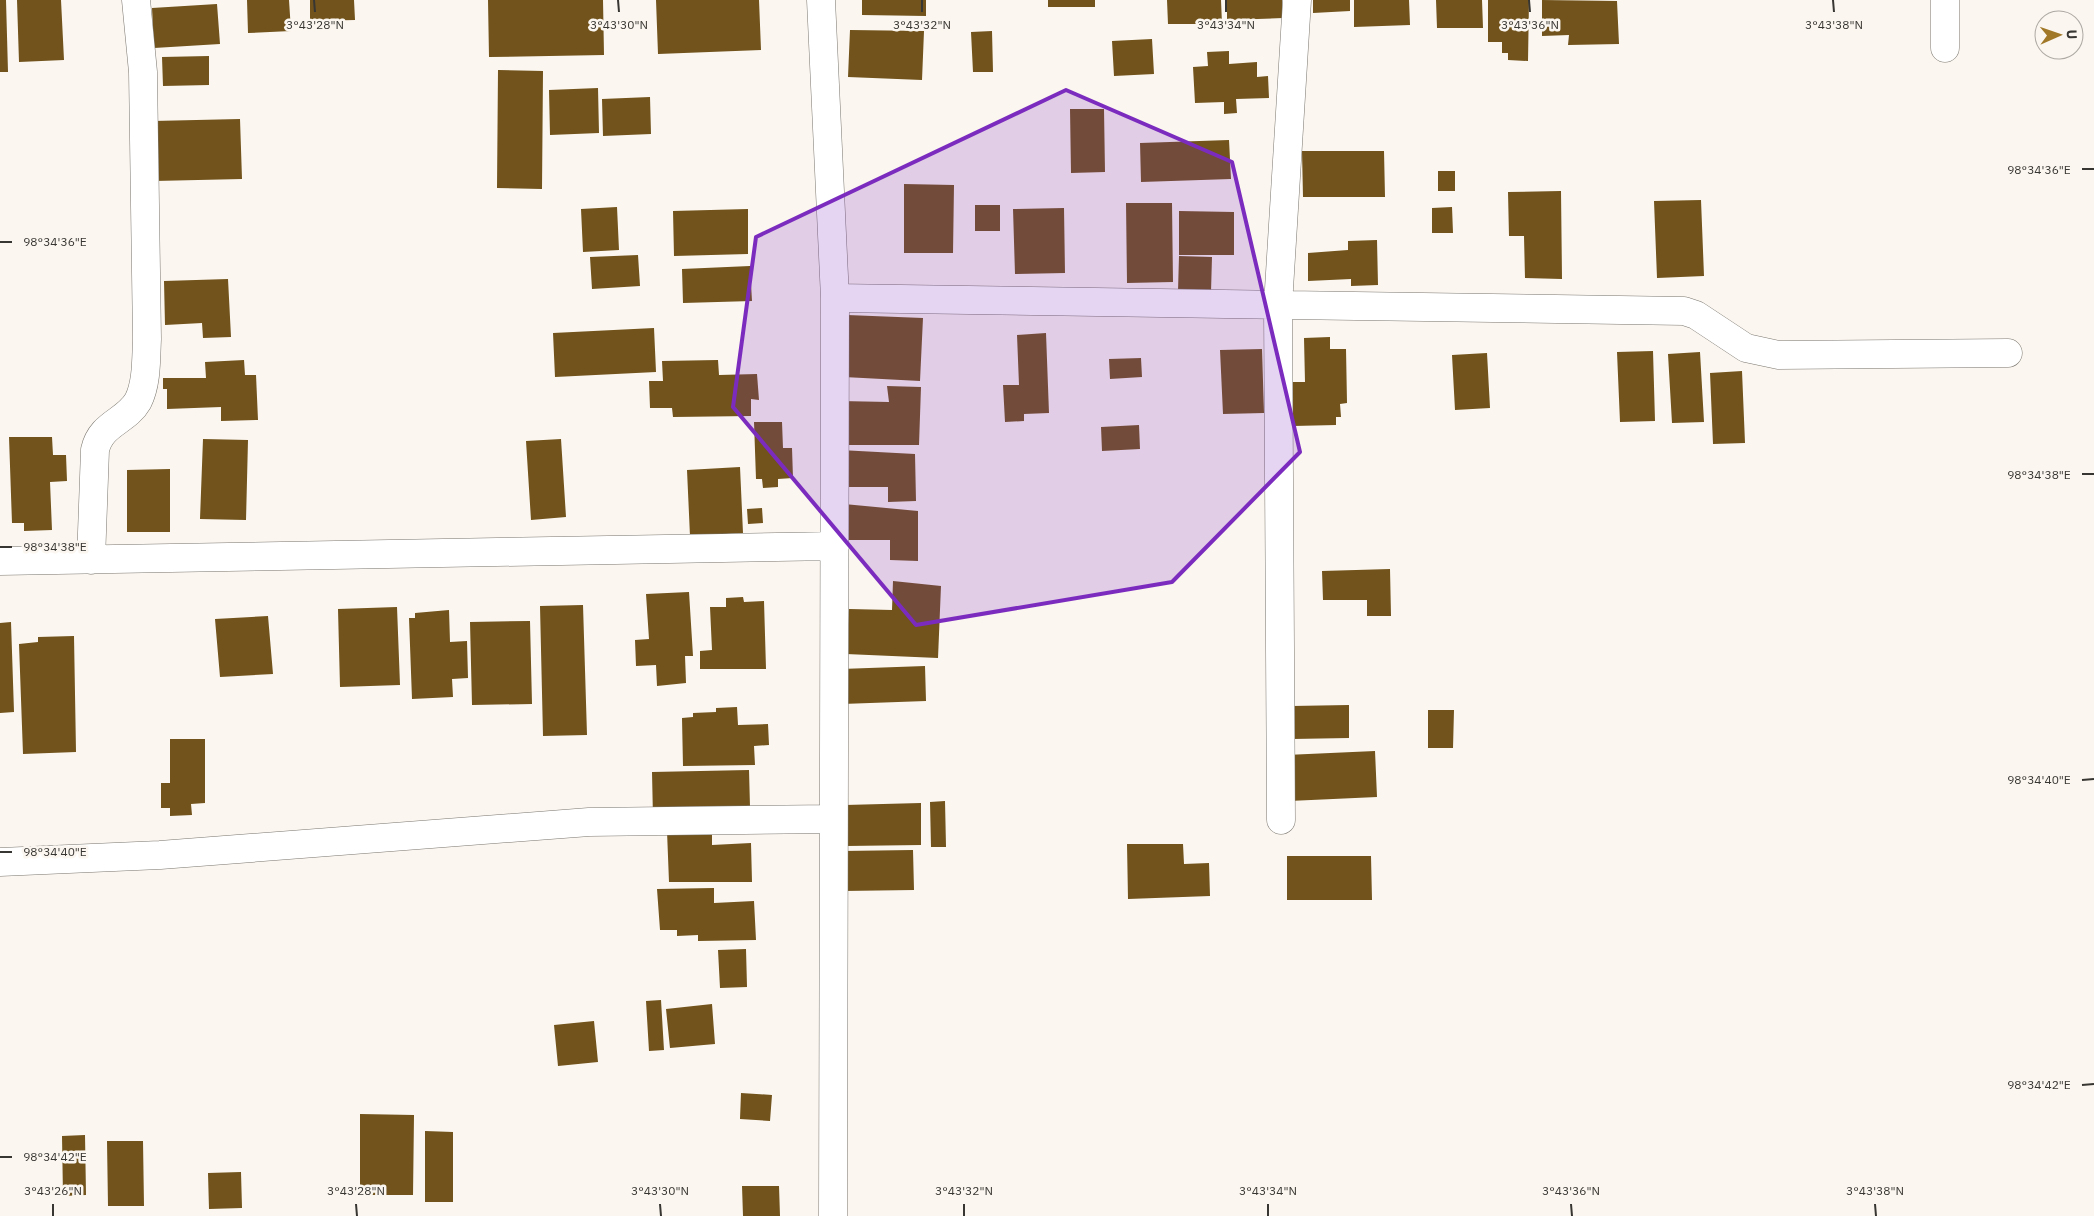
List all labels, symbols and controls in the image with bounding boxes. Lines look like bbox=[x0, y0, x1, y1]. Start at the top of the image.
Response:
north arrow bbox=[2034, 10, 2084, 60]
text: 3°43'28"N bbox=[286, 17, 344, 32]
text: 3°43'30"N bbox=[590, 17, 648, 32]
text: 3°43'32"N bbox=[893, 17, 951, 32]
text: 3°43'34"N bbox=[1197, 17, 1255, 32]
text: 3°43'36"N bbox=[1501, 17, 1559, 32]
text: 3°43'38"N bbox=[1805, 17, 1863, 32]
text: U bbox=[2063, 29, 2081, 40]
text: 98°34'36"E bbox=[2007, 162, 2071, 177]
text: 98°34'36"E bbox=[23, 234, 87, 249]
text: 98°34'38"E bbox=[2007, 467, 2071, 482]
text: 98°34'38"E bbox=[23, 539, 87, 554]
text: 98°34'40"E bbox=[2007, 772, 2071, 787]
text: 98°34'40"E bbox=[23, 844, 87, 859]
text: 98°34'42"E bbox=[2007, 1077, 2071, 1092]
text: 98°34'42"E bbox=[23, 1149, 87, 1164]
text: 3°43'26"N bbox=[24, 1183, 82, 1198]
text: 3°43'28"N bbox=[327, 1183, 385, 1198]
text: 3°43'30"N bbox=[631, 1183, 689, 1198]
text: 3°43'32"N bbox=[935, 1183, 993, 1198]
text: 3°43'34"N bbox=[1239, 1183, 1297, 1198]
text: 3°43'36"N bbox=[1542, 1183, 1600, 1198]
text: 3°43'38"N bbox=[1846, 1183, 1904, 1198]

